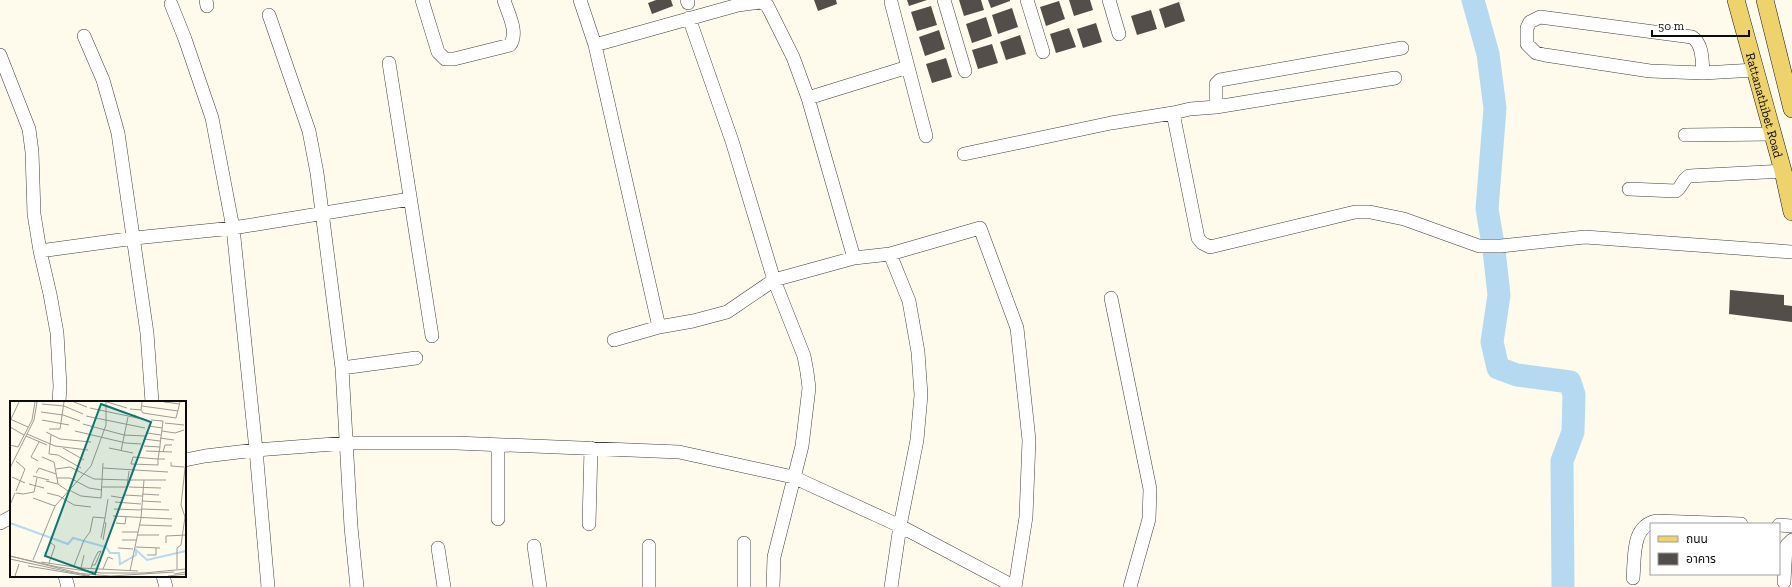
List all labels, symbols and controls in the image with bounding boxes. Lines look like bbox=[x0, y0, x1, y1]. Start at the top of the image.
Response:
scale bar bbox=[1652, 12, 1749, 38]
text: 50 m bbox=[1658, 19, 1685, 33]
street label: Rattanathibet Road bbox=[1743, 51, 1787, 159]
inset map bbox=[10, 401, 186, 577]
legend bbox=[1650, 523, 1780, 575]
text: ถนน bbox=[1686, 532, 1708, 546]
text: อาคาร bbox=[1686, 552, 1716, 566]

